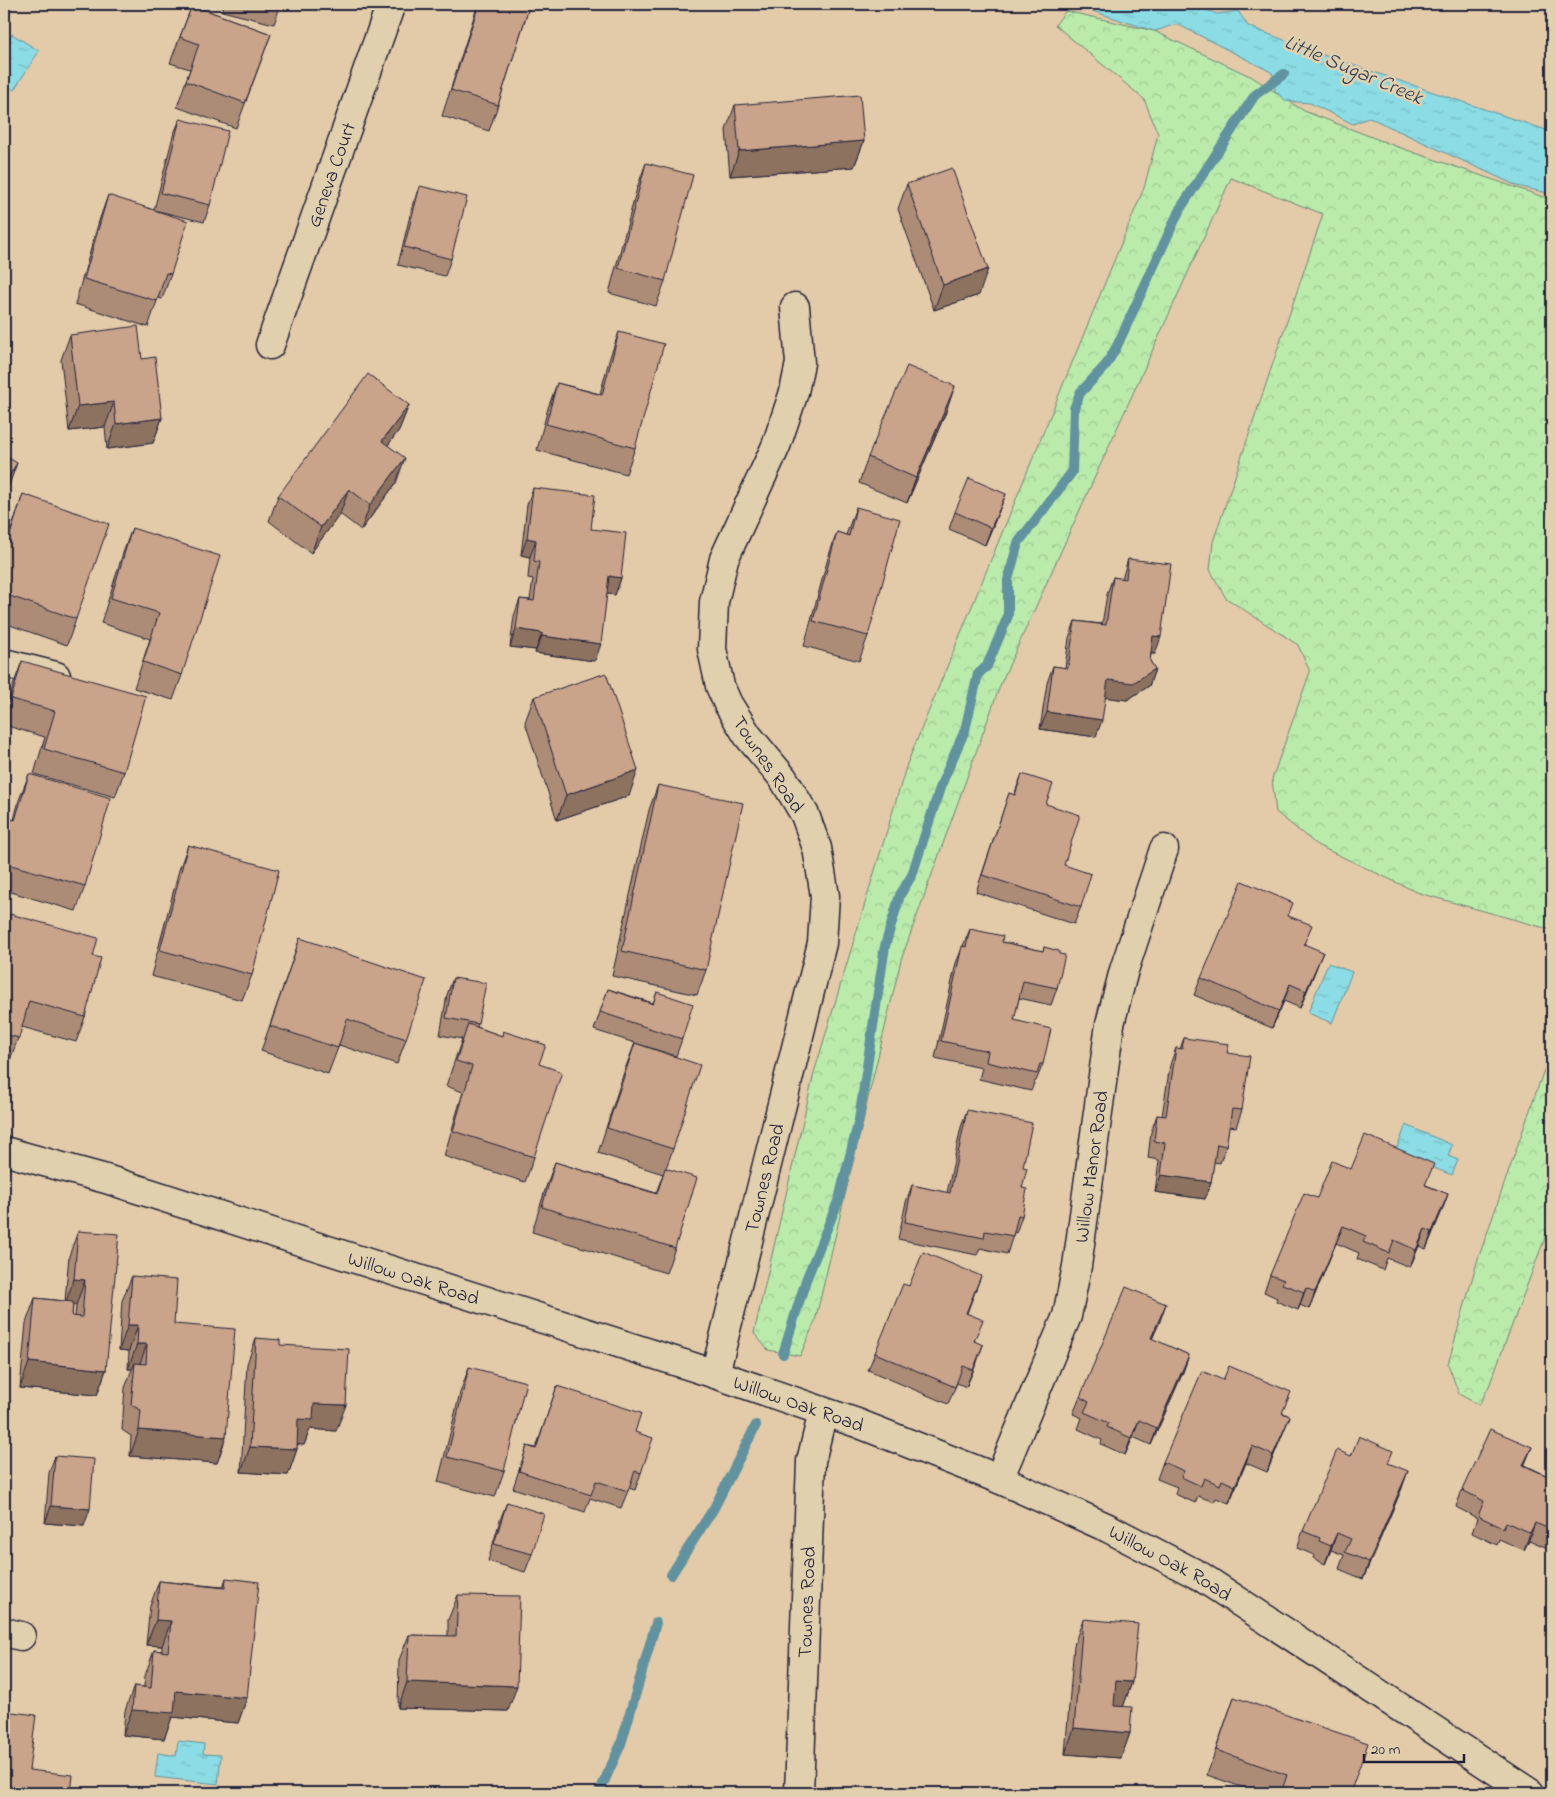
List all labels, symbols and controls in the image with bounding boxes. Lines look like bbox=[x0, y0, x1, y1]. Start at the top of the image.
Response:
water label: Little Sugar Creek bbox=[1279, 28, 1428, 115]
street label: Geneva Court bbox=[301, 119, 365, 232]
street label: Townes Road bbox=[724, 711, 810, 820]
street label: Willow Manor Road bbox=[1068, 1089, 1118, 1245]
street label: Townes Road bbox=[739, 1121, 794, 1236]
street label: Willow Oak Road bbox=[344, 1245, 483, 1315]
street label: Willow Oak Road bbox=[729, 1369, 868, 1441]
street label: Willow Oak Road bbox=[1103, 1519, 1237, 1610]
street label: Townes Road bbox=[792, 1546, 825, 1659]
scale bar bbox=[1364, 1732, 1464, 1764]
text: 20 m bbox=[1371, 1739, 1401, 1761]

